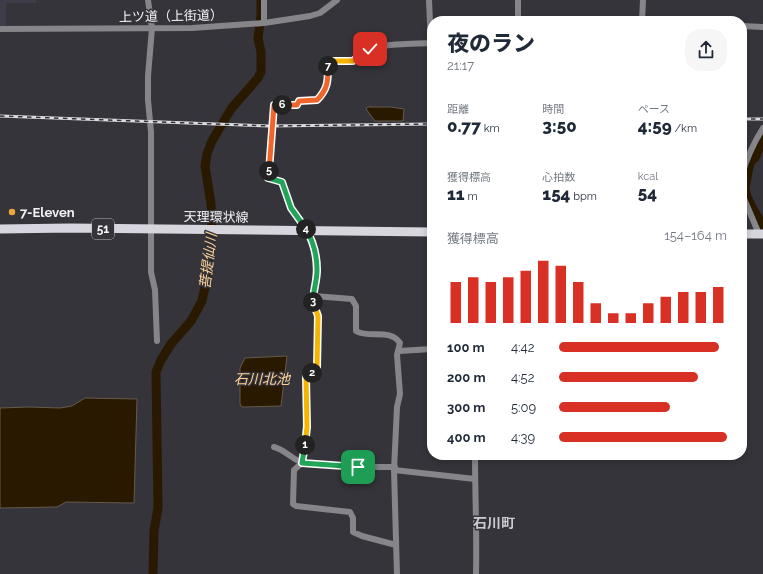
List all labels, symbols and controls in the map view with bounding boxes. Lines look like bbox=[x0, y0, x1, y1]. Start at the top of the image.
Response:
street label: 上ツ道（上街道） bbox=[119, 8, 223, 24]
button: share bbox=[685, 29, 727, 71]
text: 夜のラン bbox=[447, 30, 535, 56]
pin bbox=[353, 32, 387, 66]
icon: check bbox=[359, 38, 381, 60]
pin: 7 bbox=[318, 56, 338, 76]
text: 21:17 bbox=[447, 58, 474, 73]
text: 7 bbox=[325, 59, 331, 72]
pin: 6 bbox=[272, 95, 292, 115]
text: 6 bbox=[279, 98, 285, 111]
text: 距離 bbox=[447, 103, 469, 116]
text: 時間 bbox=[542, 103, 564, 116]
text: ペース bbox=[638, 103, 670, 116]
text: 0.77 bbox=[447, 116, 481, 136]
text: 3:50 bbox=[542, 116, 577, 136]
text: 4:59 bbox=[638, 116, 672, 136]
text: km bbox=[481, 122, 500, 135]
text: /km bbox=[672, 122, 697, 135]
pin: 5 bbox=[259, 161, 279, 181]
text: 5 bbox=[266, 164, 272, 177]
text: kcal bbox=[638, 170, 658, 183]
text: 獲得標高 bbox=[447, 171, 491, 184]
text: 心拍数 bbox=[542, 171, 575, 184]
text: 54 bbox=[638, 183, 657, 203]
text: 11 bbox=[447, 184, 465, 204]
text: 154 bbox=[542, 184, 570, 204]
text: m bbox=[465, 190, 478, 203]
text: bpm bbox=[570, 190, 597, 203]
place label: 7-Eleven bbox=[20, 205, 75, 220]
marker: 7-Eleven bbox=[7, 207, 17, 217]
street label: 天理環状線 bbox=[183, 209, 249, 225]
road number: 51 bbox=[92, 219, 114, 239]
pin: 4 bbox=[296, 219, 316, 239]
text: 4 bbox=[303, 222, 309, 235]
text: 154–164 m bbox=[664, 228, 727, 243]
water label: 菩提仙川 bbox=[197, 230, 220, 290]
text: 獲得標高 bbox=[447, 231, 499, 246]
pin: 3 bbox=[303, 292, 323, 312]
text: 3 bbox=[310, 295, 316, 308]
text: 100 m bbox=[447, 340, 485, 355]
text: 4:42 bbox=[511, 340, 534, 355]
pin: 2 bbox=[302, 363, 322, 383]
text: 2 bbox=[309, 366, 315, 379]
text: 200 m bbox=[447, 370, 486, 385]
text: 4:52 bbox=[511, 370, 534, 385]
water label: 石川北池 bbox=[234, 371, 292, 387]
text: 300 m bbox=[447, 400, 485, 415]
text: 5:09 bbox=[511, 400, 536, 415]
text: 400 m bbox=[447, 430, 486, 445]
text: 4:39 bbox=[511, 430, 535, 445]
pin: 1 bbox=[295, 435, 315, 455]
text: 1 bbox=[302, 438, 308, 451]
pin bbox=[341, 450, 375, 484]
icon: arrive bbox=[347, 456, 369, 478]
district label: 石川町 bbox=[473, 515, 515, 531]

